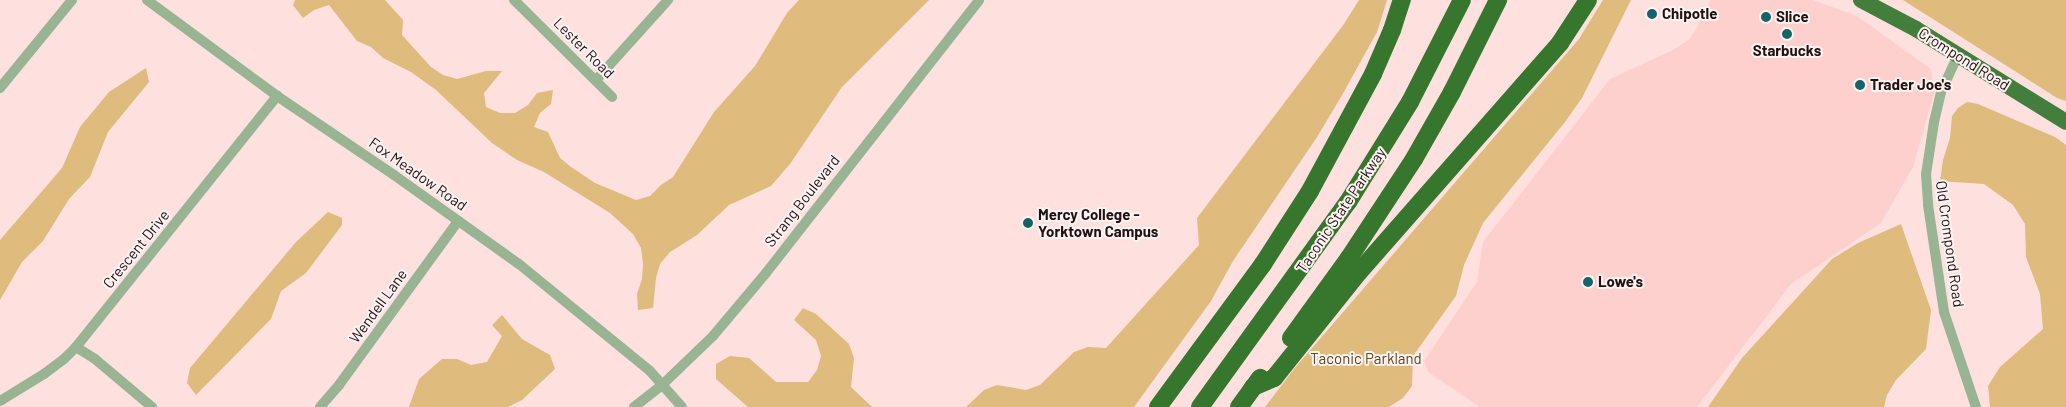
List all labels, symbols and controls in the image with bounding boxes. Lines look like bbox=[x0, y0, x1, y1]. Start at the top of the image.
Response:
place label: Chipotle bbox=[1662, 5, 1717, 23]
marker: Chipotle bbox=[1646, 8, 1658, 20]
place label: Slice bbox=[1776, 8, 1809, 26]
marker: Slice bbox=[1760, 11, 1772, 23]
street label: Lester Road bbox=[550, 14, 618, 82]
street label: Crompond Road bbox=[1915, 24, 2013, 94]
marker: Starbucks bbox=[1781, 28, 1793, 40]
place label: Starbucks bbox=[1753, 42, 1821, 60]
place label: Trader Joe's bbox=[1870, 76, 1951, 94]
marker: Trader Joe's bbox=[1854, 79, 1866, 91]
street label: Fox Meadow Road bbox=[366, 134, 470, 214]
street label: Taconic State Parkway bbox=[1292, 144, 1390, 276]
street label: Strang Boulevard bbox=[761, 152, 843, 250]
street label: Old Crompond Road bbox=[1932, 180, 1968, 308]
place label: Mercy College - Yorktown Campus bbox=[1038, 205, 1158, 240]
street label: Crescent Drive bbox=[99, 206, 173, 292]
marker: Mercy College - Yorktown Campus bbox=[1022, 217, 1034, 229]
street label: Wendell Lane bbox=[345, 266, 411, 346]
place label: Lowe's bbox=[1598, 273, 1643, 291]
marker: Lowe's bbox=[1582, 276, 1594, 288]
park label: Taconic Parkland bbox=[1310, 350, 1422, 368]

